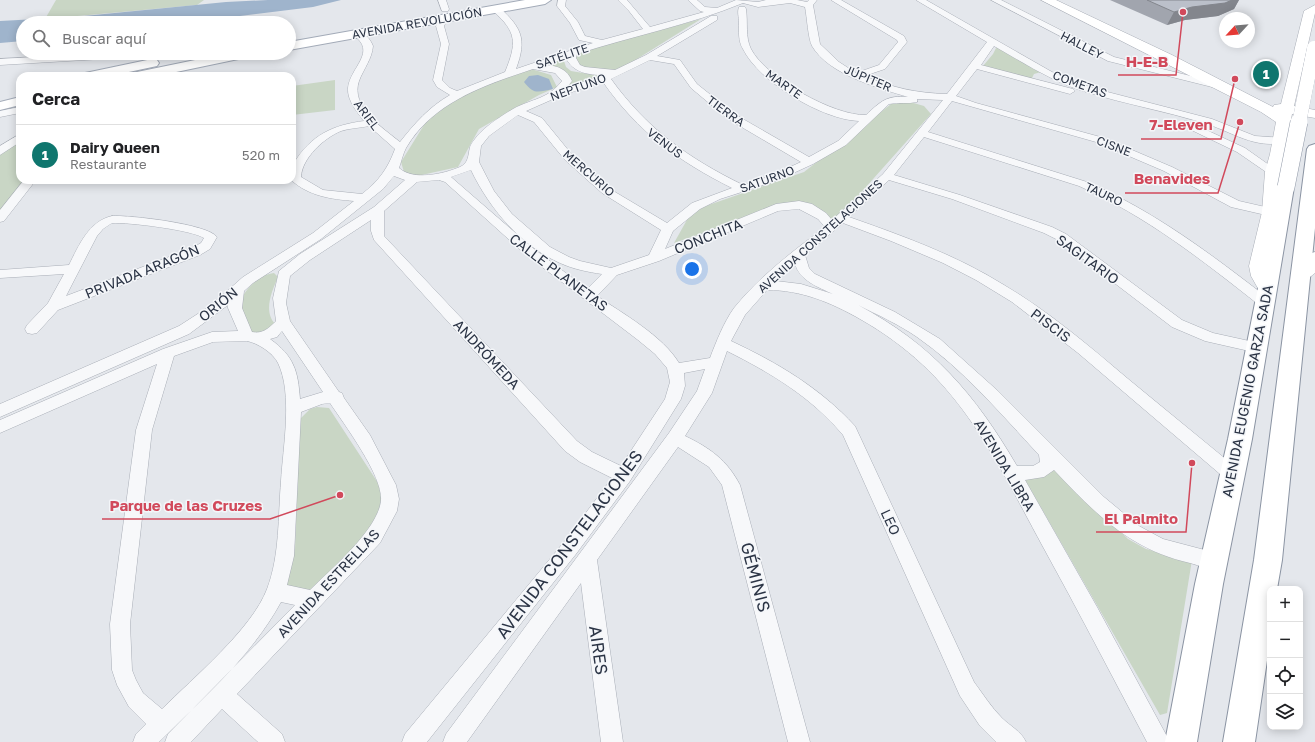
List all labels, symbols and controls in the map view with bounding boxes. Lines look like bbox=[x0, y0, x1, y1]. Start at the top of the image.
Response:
street label: AVENIDA REVOLUCIÓN bbox=[351, 4, 483, 42]
north arrow bbox=[1219, 12, 1255, 48]
search box bbox=[16, 16, 296, 60]
icon: search bbox=[30, 27, 52, 49]
street label: HALLEY bbox=[1058, 28, 1106, 62]
text: Buscar aquí bbox=[62, 29, 146, 47]
street label: SATÉLITE bbox=[534, 40, 590, 72]
callout: H-E-B bbox=[1118, 48, 1176, 75]
text: H-E-B bbox=[1126, 52, 1169, 70]
pin: 1 bbox=[1253, 59, 1279, 89]
street label: JÚPITER bbox=[842, 61, 894, 95]
street label: MARTE bbox=[763, 66, 805, 102]
street label: COMETAS bbox=[1051, 67, 1110, 101]
street label: NEPTUNO bbox=[548, 70, 608, 104]
text: Cerca bbox=[32, 88, 80, 109]
street label: TIERRA bbox=[704, 92, 748, 130]
street label: ARIEL bbox=[351, 97, 383, 133]
callout: 7-Eleven bbox=[1141, 112, 1221, 139]
text: 7-Eleven bbox=[1149, 115, 1213, 133]
street label: VENUS bbox=[644, 125, 686, 161]
street label: CISNE bbox=[1094, 133, 1134, 159]
text: Dairy Queen bbox=[70, 138, 160, 156]
street label: MERCURIO bbox=[560, 146, 618, 200]
text: 1 bbox=[42, 147, 48, 163]
text: 520 m bbox=[242, 147, 280, 163]
text: Restaurante bbox=[70, 156, 146, 172]
street label: SATURNO bbox=[738, 162, 796, 196]
callout: Benavides bbox=[1125, 166, 1218, 193]
text: Benavides bbox=[1134, 169, 1210, 187]
street label: AVENIDA CONSTELACIONES bbox=[754, 176, 886, 296]
street label: TAURO bbox=[1083, 179, 1125, 209]
street label: CONCHITA bbox=[671, 214, 745, 257]
street label: CALLE PLANETAS bbox=[507, 230, 612, 315]
street label: SAGITARIO bbox=[1053, 231, 1123, 287]
street label: PRIVADA ARAGÓN bbox=[82, 240, 202, 302]
your location bbox=[682, 259, 702, 279]
street label: ORIÓN bbox=[195, 283, 241, 325]
street label: AVENIDA EUGENIO GARZA SADA bbox=[1218, 283, 1276, 499]
street label: PISCIS bbox=[1028, 305, 1074, 345]
street label: ANDRÓMEDA bbox=[450, 316, 524, 393]
street label: AVENIDA LIBRA bbox=[971, 416, 1039, 515]
street label: AVENIDA CONSTELACIONES bbox=[491, 446, 647, 642]
callout: Parque de las Cruzes bbox=[102, 492, 270, 519]
text: Parque de las Cruzes bbox=[110, 496, 262, 514]
callout: El Palmito bbox=[1096, 505, 1186, 532]
street label: LEO bbox=[878, 506, 904, 538]
text: El Palmito bbox=[1104, 509, 1178, 527]
street label: AVENIDA ESTRELLAS bbox=[273, 525, 383, 641]
street label: GÉMINIS bbox=[737, 540, 775, 614]
map controls bbox=[1267, 586, 1303, 730]
button: + bbox=[1267, 586, 1303, 622]
button: − bbox=[1267, 622, 1303, 658]
street label: AIRES bbox=[585, 624, 613, 676]
button: locate bbox=[1267, 658, 1303, 694]
button: layers bbox=[1267, 694, 1303, 730]

